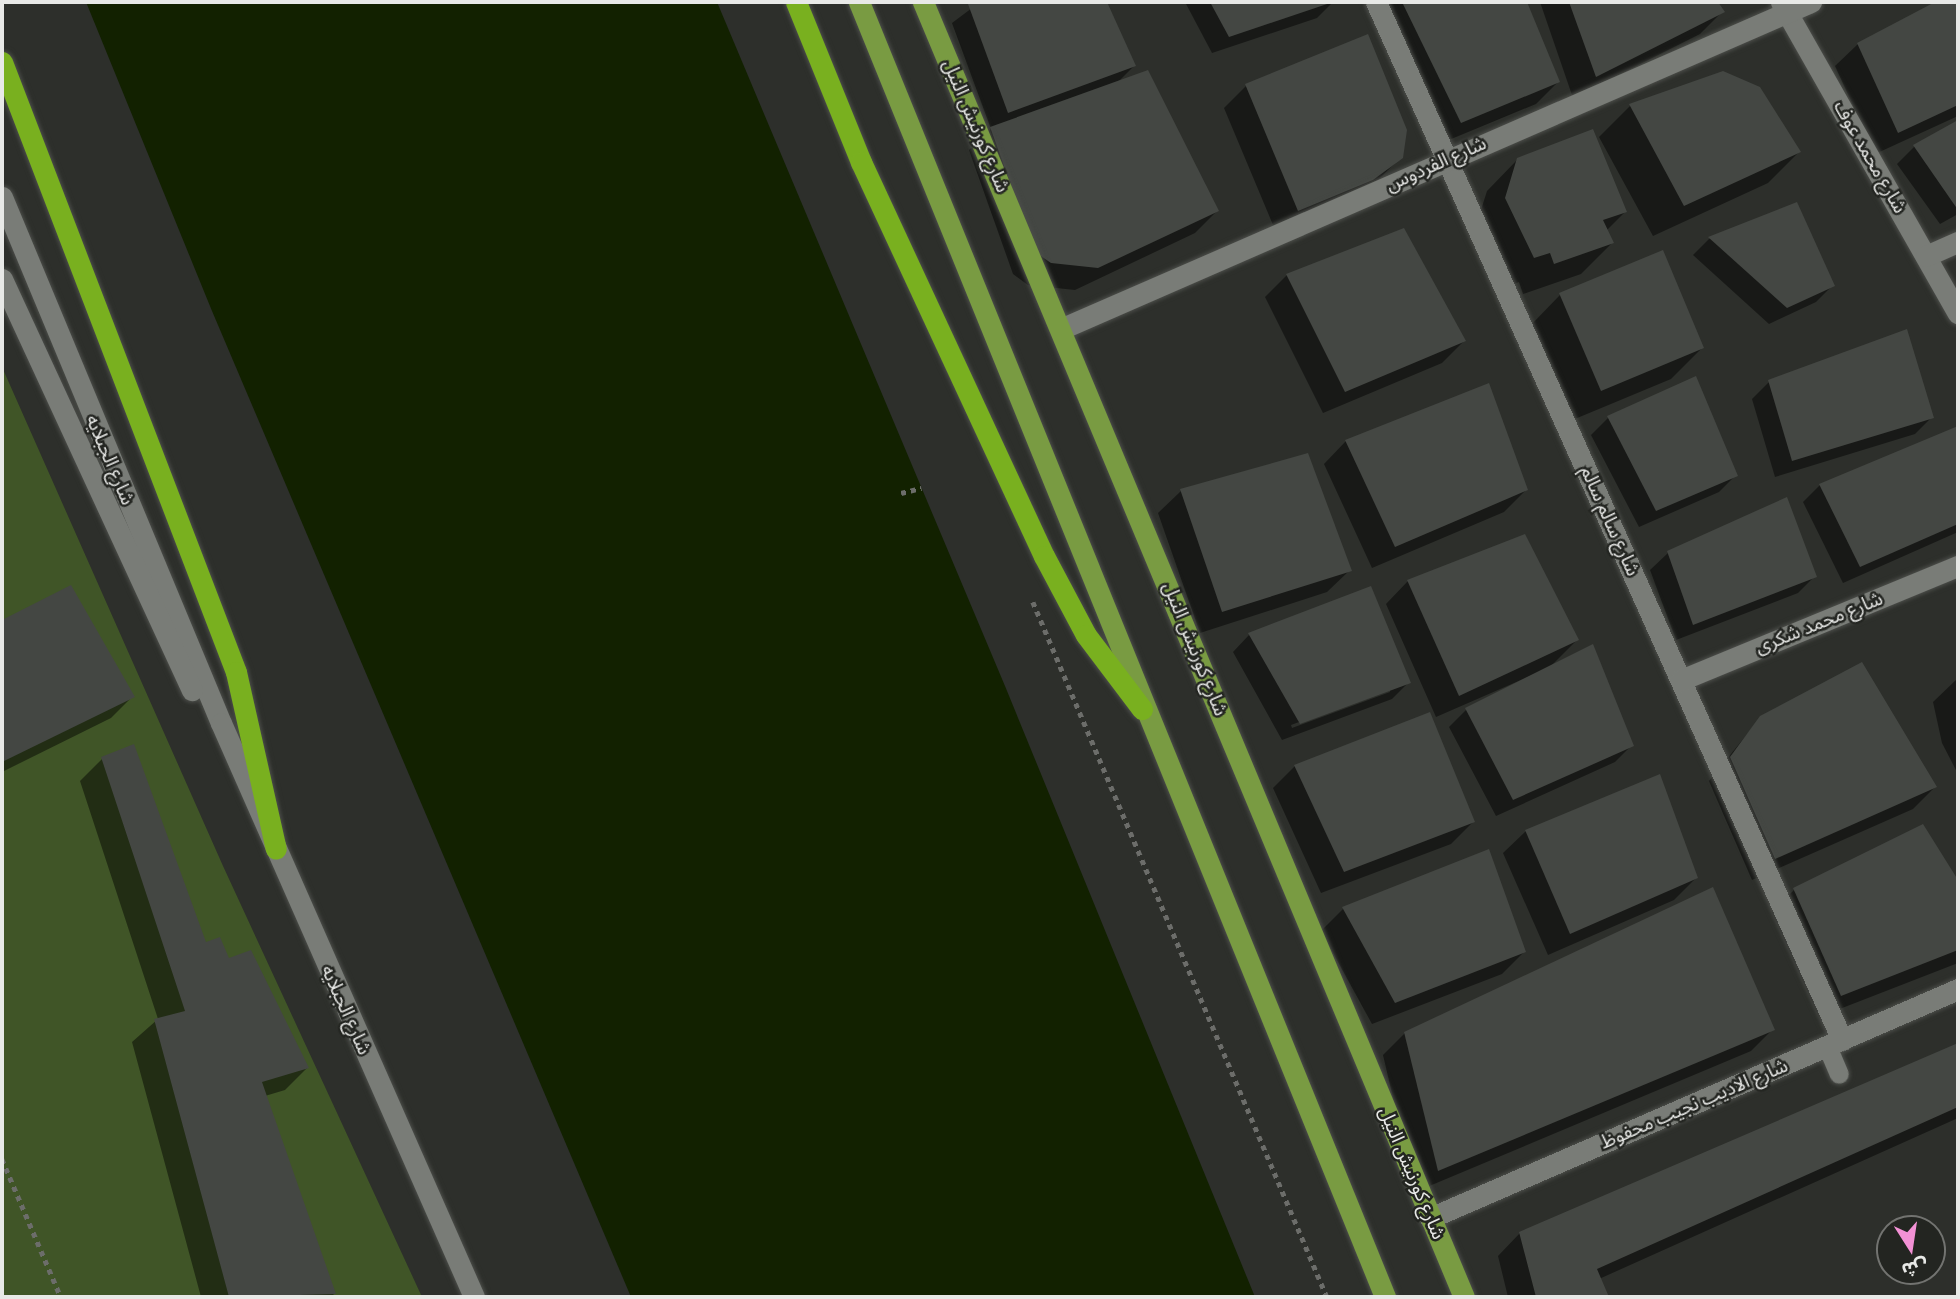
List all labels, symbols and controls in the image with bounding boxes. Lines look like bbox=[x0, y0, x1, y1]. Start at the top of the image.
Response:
street label: شارع كورنيش النيل bbox=[938, 56, 1014, 196]
street label: شارع محمد عوف bbox=[1829, 97, 1911, 217]
street label: شارع الفردوس bbox=[1382, 132, 1490, 196]
street label: شارع الجبلايه bbox=[81, 411, 139, 509]
street label: شارع سالم سالم bbox=[1576, 463, 1644, 579]
street label: شارع كورنيش النيل bbox=[1158, 579, 1232, 719]
street label: شارع محمد شكرى bbox=[1752, 587, 1886, 659]
street label: شارع الجبلايه bbox=[316, 962, 376, 1058]
street label: شارع الاديب نجيب محفوظ bbox=[1597, 1054, 1791, 1154]
street label: شارع كورنيش النيل bbox=[1374, 1103, 1450, 1243]
north arrow bbox=[1876, 1215, 1946, 1285]
text: ش bbox=[1900, 1255, 1930, 1282]

